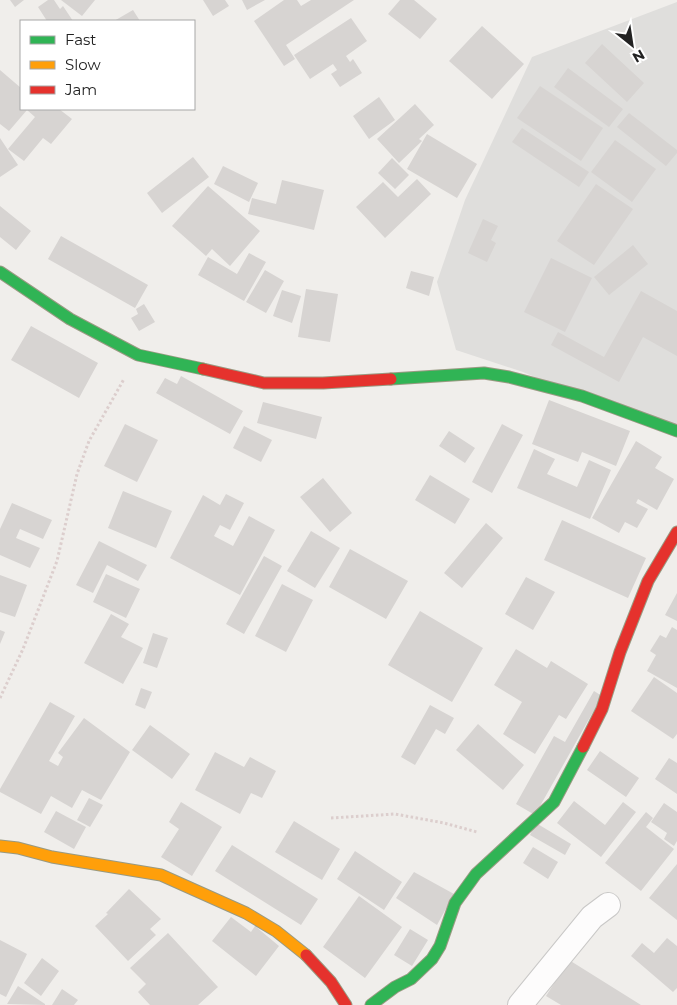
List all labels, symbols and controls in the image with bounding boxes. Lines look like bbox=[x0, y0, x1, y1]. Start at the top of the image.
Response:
legend bbox=[20, 20, 195, 110]
north arrow bbox=[607, 20, 657, 70]
text: Fast bbox=[65, 30, 96, 49]
text: N bbox=[629, 46, 648, 67]
text: Slow bbox=[65, 55, 101, 74]
text: Jam bbox=[64, 80, 97, 99]

